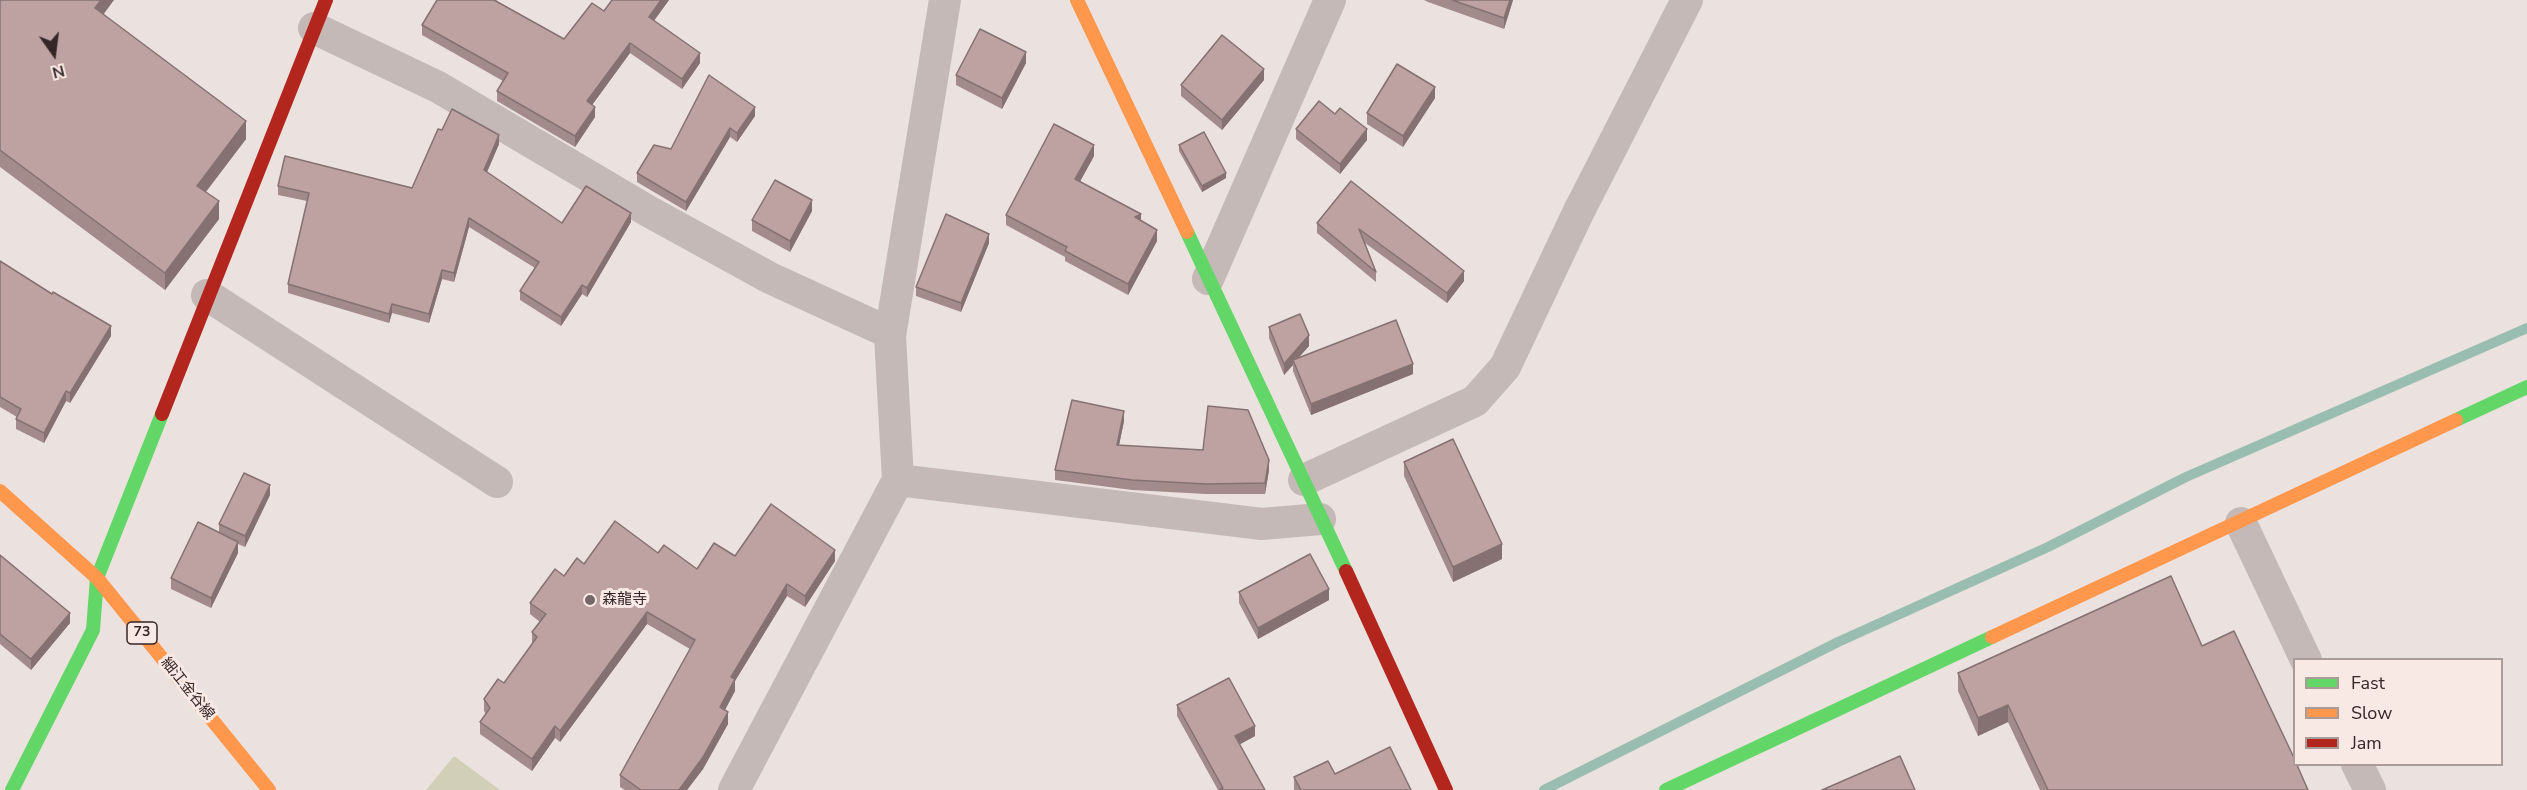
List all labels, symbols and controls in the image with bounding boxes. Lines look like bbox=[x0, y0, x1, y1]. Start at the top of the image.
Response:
north arrow bbox=[24, 24, 84, 84]
text: N bbox=[50, 59, 67, 84]
place label: 森龍寺 bbox=[602, 591, 647, 609]
marker: 森龍寺 bbox=[583, 593, 597, 607]
road number: 73 bbox=[127, 622, 157, 644]
street label: 細江金谷線 bbox=[156, 654, 218, 724]
legend bbox=[2293, 658, 2503, 766]
text: Fast bbox=[2351, 671, 2385, 695]
text: Slow bbox=[2351, 701, 2392, 725]
text: Jam bbox=[2351, 731, 2382, 755]

